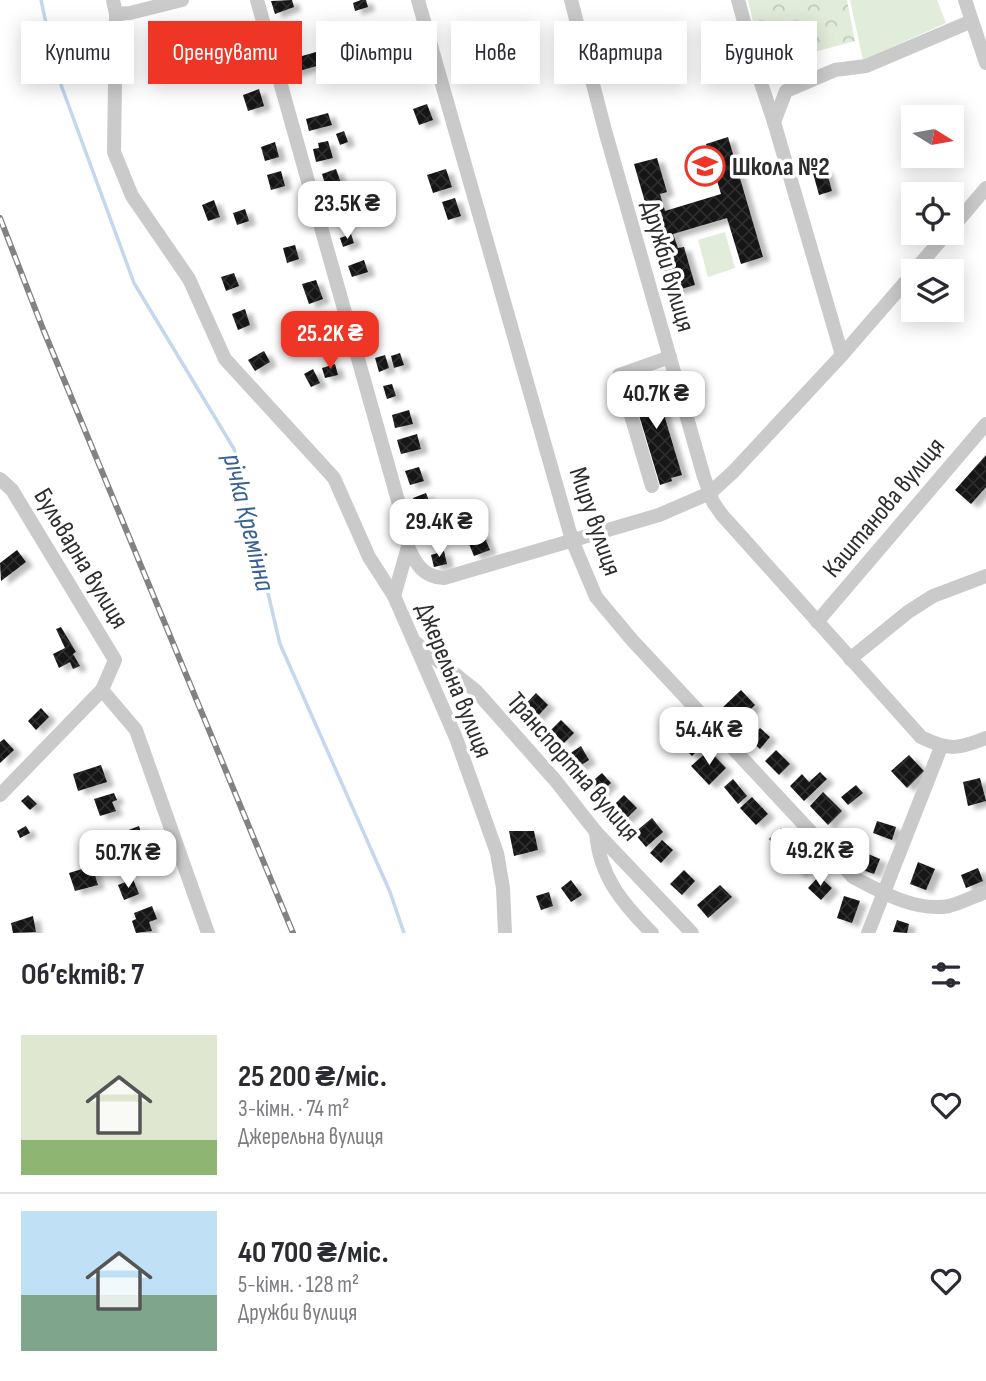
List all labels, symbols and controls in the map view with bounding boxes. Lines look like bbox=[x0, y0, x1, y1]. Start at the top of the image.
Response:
chip: Купити bbox=[21, 21, 134, 84]
chip: Орендувати bbox=[148, 21, 302, 84]
chip: Фільтри bbox=[316, 21, 437, 84]
chip: Нове bbox=[451, 21, 540, 84]
chip: Квартира bbox=[554, 21, 687, 84]
chip: Будинок bbox=[701, 21, 817, 84]
north arrow bbox=[901, 105, 964, 168]
map controls bbox=[901, 105, 964, 322]
school or university icon: Школа №2 bbox=[684, 145, 726, 187]
place label: Школа №2 bbox=[732, 152, 830, 183]
pin: 23.5K ₴ bbox=[282, 182, 412, 241]
button: locate bbox=[901, 182, 964, 245]
text: 23.5K ₴ bbox=[314, 190, 380, 218]
street label: Дружби вулиця bbox=[634, 197, 701, 335]
button: layers bbox=[901, 259, 964, 322]
pin: 25.2K ₴ bbox=[265, 312, 395, 371]
text: 25.2K ₴ bbox=[297, 320, 363, 348]
pin: 40.7K ₴ bbox=[591, 372, 721, 431]
text: 40.7K ₴ bbox=[623, 380, 689, 408]
street label: Каштанова вулиця bbox=[817, 432, 952, 584]
water label: річка Кремінна bbox=[215, 449, 282, 595]
street label: Миру вулиця bbox=[562, 463, 628, 580]
street label: Бульварна вулиця bbox=[27, 483, 135, 635]
pin: 29.4K ₴ bbox=[374, 500, 504, 559]
text: 29.4K ₴ bbox=[406, 508, 472, 536]
street label: Джерельна вулиця bbox=[408, 599, 499, 763]
street label: Транспортна вулиця bbox=[500, 686, 646, 848]
pin: 54.4K ₴ bbox=[644, 708, 774, 767]
text: 54.4K ₴ bbox=[675, 716, 743, 744]
pin: 49.2K ₴ bbox=[755, 828, 885, 888]
pin: 50.7K ₴ bbox=[63, 830, 193, 890]
text: 49.2K ₴ bbox=[786, 837, 854, 865]
text: 50.7K ₴ bbox=[95, 839, 161, 867]
icon: filters bbox=[927, 956, 965, 994]
text: Об’єктів: 7 bbox=[21, 957, 144, 993]
text: 25 200 ₴/міс. bbox=[238, 1059, 387, 1095]
icon: home bbox=[77, 1063, 161, 1147]
icon: heart bbox=[927, 1086, 965, 1124]
text: 3-кімн. · 74 m² bbox=[238, 1095, 349, 1123]
text: Джерельна вулиця bbox=[238, 1123, 383, 1151]
text: 40 700 ₴/міс. bbox=[238, 1235, 389, 1271]
icon: home bbox=[77, 1239, 161, 1323]
icon: heart bbox=[927, 1262, 965, 1300]
text: 5-кімн. · 128 m² bbox=[238, 1271, 359, 1299]
text: Дружби вулиця bbox=[238, 1299, 357, 1327]

